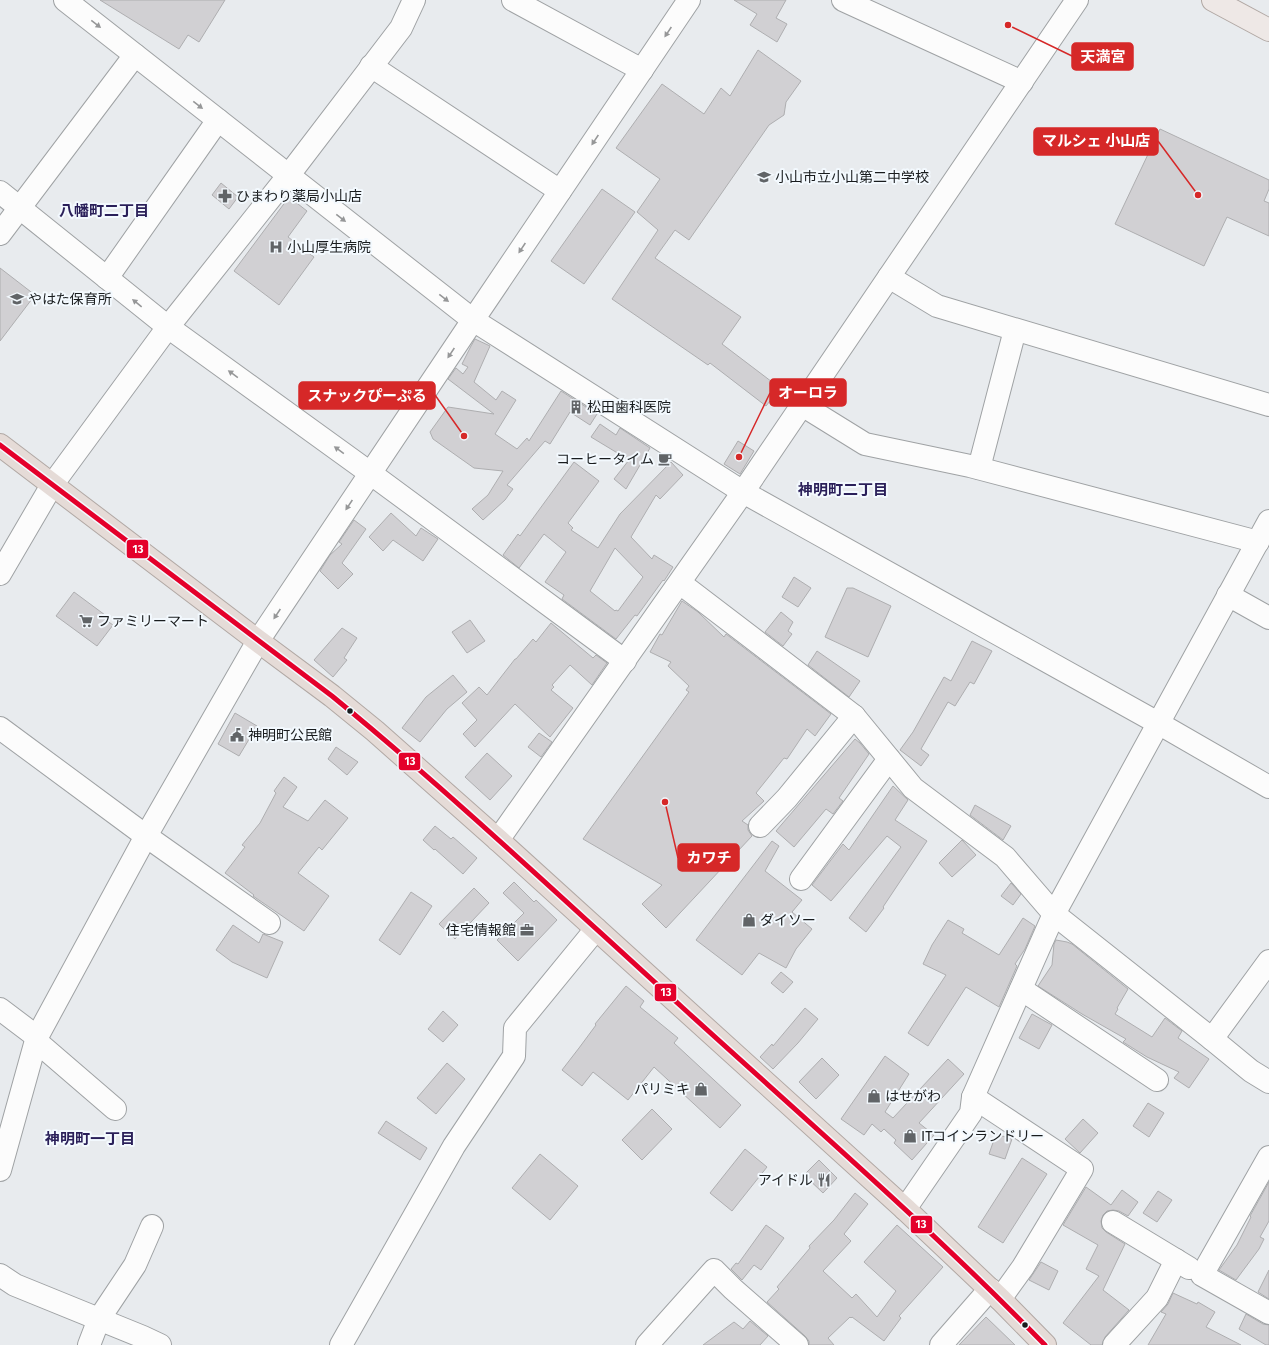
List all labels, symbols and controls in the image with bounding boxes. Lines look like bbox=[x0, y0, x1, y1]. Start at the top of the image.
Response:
one-way arrow bbox=[91, 20, 102, 29]
one-way arrow bbox=[664, 27, 671, 38]
callout: 天満宮 bbox=[1072, 43, 1133, 70]
text: 天満宮 bbox=[1080, 48, 1126, 66]
one-way arrow bbox=[193, 100, 204, 109]
callout: マルシェ 小山店 bbox=[1034, 128, 1158, 155]
text: マルシェ 小山店 bbox=[1042, 132, 1150, 150]
one-way arrow bbox=[591, 135, 599, 145]
school or university icon: 小山市立小山第二中学校 bbox=[756, 169, 772, 185]
place label: 小山市立小山第二中学校 bbox=[775, 169, 929, 186]
pharmacy icon: ひまわり薬局小山店 bbox=[217, 188, 233, 204]
place label: ひまわり薬局小山店 bbox=[236, 188, 362, 205]
district label: 八幡町二丁目 bbox=[59, 202, 149, 220]
one-way arrow bbox=[336, 213, 347, 222]
hospital icon: 小山厚生病院 bbox=[268, 239, 284, 255]
place label: 小山厚生病院 bbox=[287, 239, 371, 256]
one-way arrow bbox=[518, 243, 526, 253]
school or university icon: やはた保育所 bbox=[9, 291, 25, 307]
place label: やはた保育所 bbox=[28, 291, 112, 308]
one-way arrow bbox=[438, 293, 449, 302]
one-way arrow bbox=[132, 298, 143, 307]
one-way arrow bbox=[447, 348, 455, 358]
one-way arrow bbox=[228, 370, 238, 378]
callout: オーロラ bbox=[770, 379, 846, 406]
callout: スナックぴーぷる bbox=[299, 382, 435, 409]
text: オーロラ bbox=[778, 384, 838, 402]
text: スナックぴーぷる bbox=[307, 387, 427, 405]
building icon: 松田歯科医院 bbox=[568, 399, 584, 415]
place label: 松田歯科医院 bbox=[587, 399, 671, 416]
one-way arrow bbox=[333, 446, 344, 454]
place label: コーヒータイム bbox=[556, 451, 654, 468]
cafe icon: コーヒータイム bbox=[657, 451, 673, 467]
district label: 神明町二丁目 bbox=[797, 481, 888, 499]
one-way arrow bbox=[345, 500, 353, 510]
line badge: 13 bbox=[126, 539, 149, 559]
text: 13 bbox=[133, 543, 144, 556]
one-way arrow bbox=[273, 608, 281, 619]
supermarket icon: ファミリーマート bbox=[78, 613, 94, 629]
place label: ファミリーマート bbox=[97, 613, 209, 630]
unlabelled marker bbox=[345, 706, 355, 716]
public building icon: 神明町公民館 bbox=[229, 727, 245, 743]
place label: 神明町公民館 bbox=[248, 727, 332, 744]
line badge: 13 bbox=[398, 752, 421, 771]
text: 13 bbox=[405, 755, 416, 768]
callout: カワチ bbox=[678, 844, 739, 871]
text: カワチ bbox=[686, 849, 732, 867]
shop icon: ダイソー bbox=[741, 912, 757, 928]
place label: ダイソー bbox=[760, 912, 816, 929]
place label: 住宅情報館 bbox=[446, 922, 516, 939]
office icon: 住宅情報館 bbox=[519, 922, 535, 938]
line badge: 13 bbox=[654, 983, 677, 1002]
text: 13 bbox=[661, 986, 672, 999]
place label: パリミキ bbox=[634, 1081, 690, 1098]
shop icon: パリミキ bbox=[693, 1081, 709, 1097]
shop icon: はせがわ bbox=[866, 1088, 882, 1104]
place label: はせがわ bbox=[885, 1088, 941, 1105]
shop icon: ITコインランドリー bbox=[902, 1128, 918, 1144]
place label: ITコインランドリー bbox=[921, 1128, 1044, 1145]
district label: 神明町一丁目 bbox=[44, 1130, 135, 1148]
place label: アイドル bbox=[758, 1172, 813, 1189]
restaurant icon: アイドル bbox=[816, 1172, 832, 1188]
line badge: 13 bbox=[910, 1215, 933, 1234]
text: 13 bbox=[916, 1218, 927, 1231]
unlabelled marker bbox=[1020, 1320, 1030, 1330]

